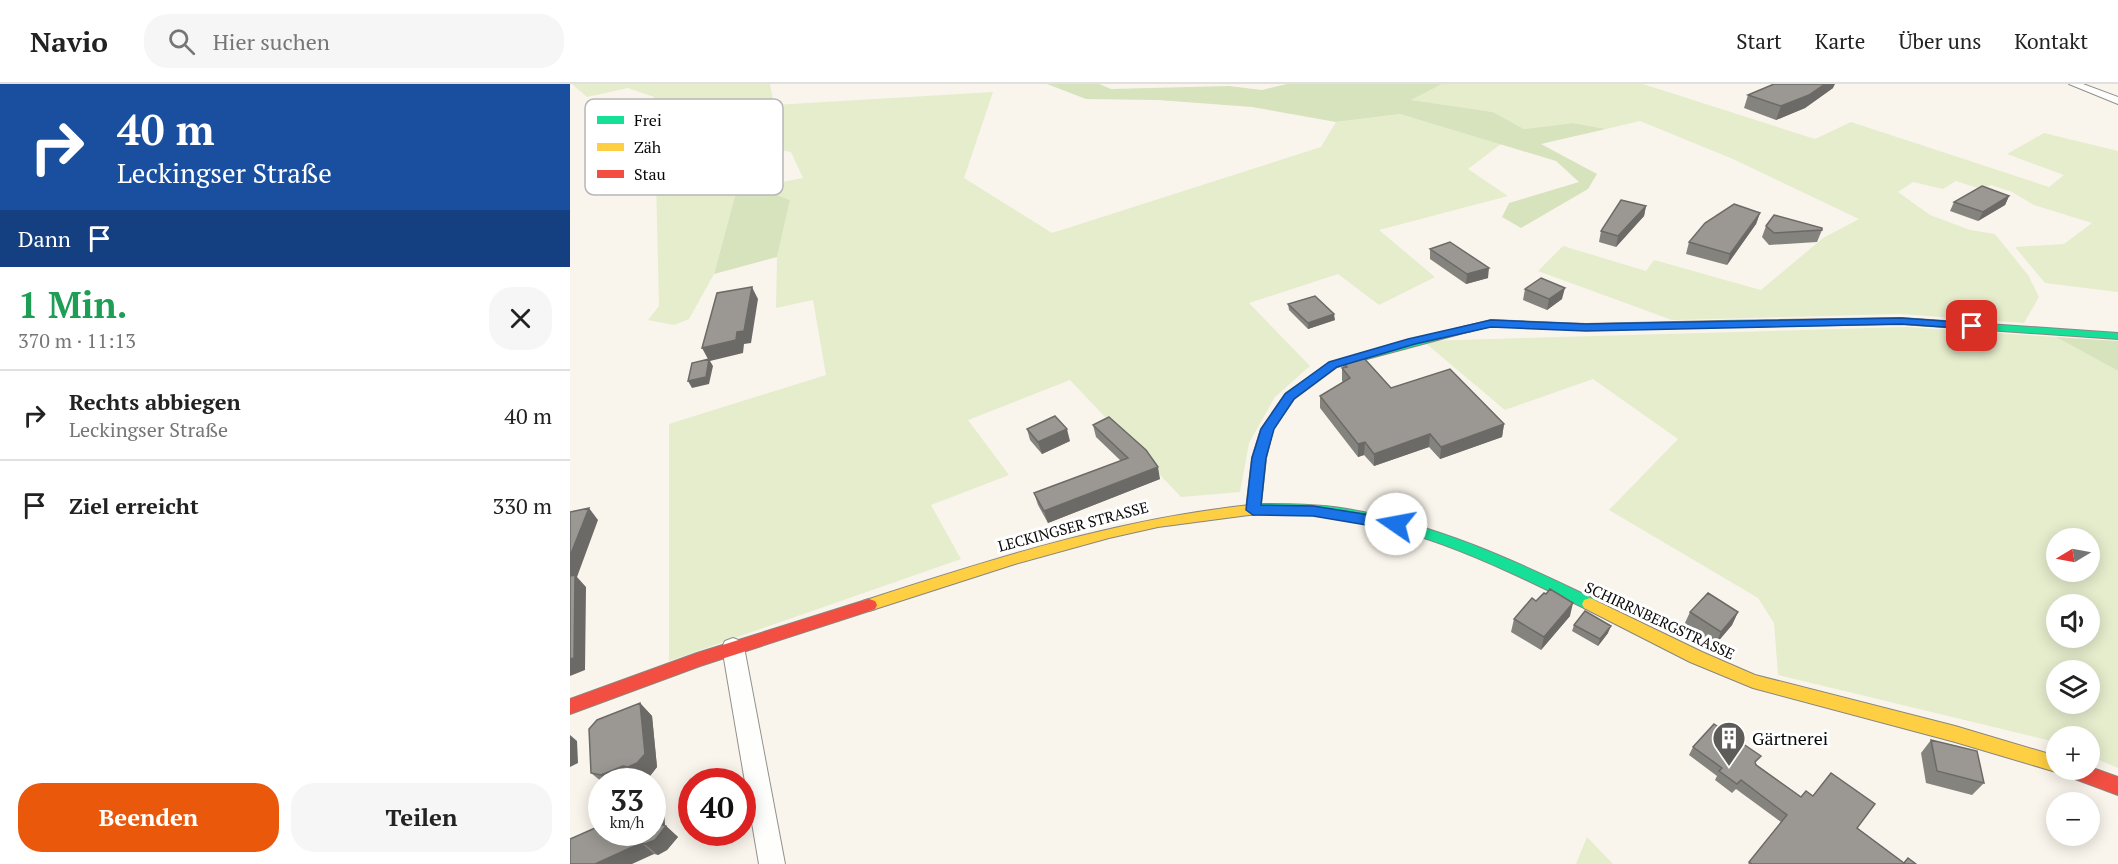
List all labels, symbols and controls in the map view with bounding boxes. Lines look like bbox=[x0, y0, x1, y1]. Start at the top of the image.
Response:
search box bbox=[144, 14, 564, 68]
text: Navio bbox=[30, 23, 108, 60]
icon: search bbox=[165, 25, 198, 58]
text: Hier suchen bbox=[213, 27, 330, 56]
text: Start bbox=[1736, 27, 1782, 55]
text: Karte bbox=[1815, 27, 1865, 55]
text: Über uns bbox=[1898, 27, 1981, 55]
text: Kontakt bbox=[2014, 27, 2088, 55]
legend bbox=[585, 99, 783, 195]
text: 40 m bbox=[117, 101, 215, 157]
icon: right bbox=[18, 108, 96, 186]
text: Frei bbox=[634, 109, 662, 131]
text: Zäh bbox=[634, 136, 662, 158]
text: Leckingser Straße bbox=[117, 155, 332, 191]
text: Stau bbox=[634, 163, 666, 185]
icon: arrive bbox=[83, 222, 116, 255]
text: Dann bbox=[18, 224, 71, 253]
text: 1 Min. bbox=[18, 281, 127, 328]
button: close bbox=[489, 287, 552, 350]
pin bbox=[1946, 300, 1997, 351]
icon: arrive bbox=[1955, 309, 1988, 342]
text: 370 m · 11:13 bbox=[18, 327, 136, 354]
text: Rechts abbiegen bbox=[69, 387, 241, 416]
icon: right bbox=[18, 399, 51, 432]
text: 40 m bbox=[504, 401, 552, 430]
text: Leckingser Straße bbox=[69, 416, 228, 443]
icon: arrive bbox=[18, 489, 51, 522]
text: Ziel erreicht bbox=[69, 491, 199, 520]
text: 330 m bbox=[492, 491, 552, 520]
position arrow bbox=[1364, 492, 1428, 556]
street label: LECKINGSER STRASSE bbox=[996, 496, 1150, 556]
north arrow bbox=[2046, 528, 2100, 582]
map controls bbox=[2046, 528, 2100, 846]
street label: SCHIRRNBERGSTRASSE bbox=[1582, 576, 1738, 664]
button: sound bbox=[2046, 594, 2100, 648]
button: layers bbox=[2046, 660, 2100, 714]
building icon: Gärtnerei bbox=[1711, 720, 1747, 767]
place label: Gärtnerei bbox=[1752, 726, 1828, 750]
button: + bbox=[2046, 726, 2100, 780]
speed limit sign: 40 bbox=[678, 768, 756, 846]
text: 33 bbox=[610, 780, 644, 820]
button: Beenden bbox=[18, 783, 279, 852]
button: Teilen bbox=[291, 783, 552, 852]
button: − bbox=[2046, 792, 2100, 846]
text: km/h bbox=[610, 812, 644, 832]

